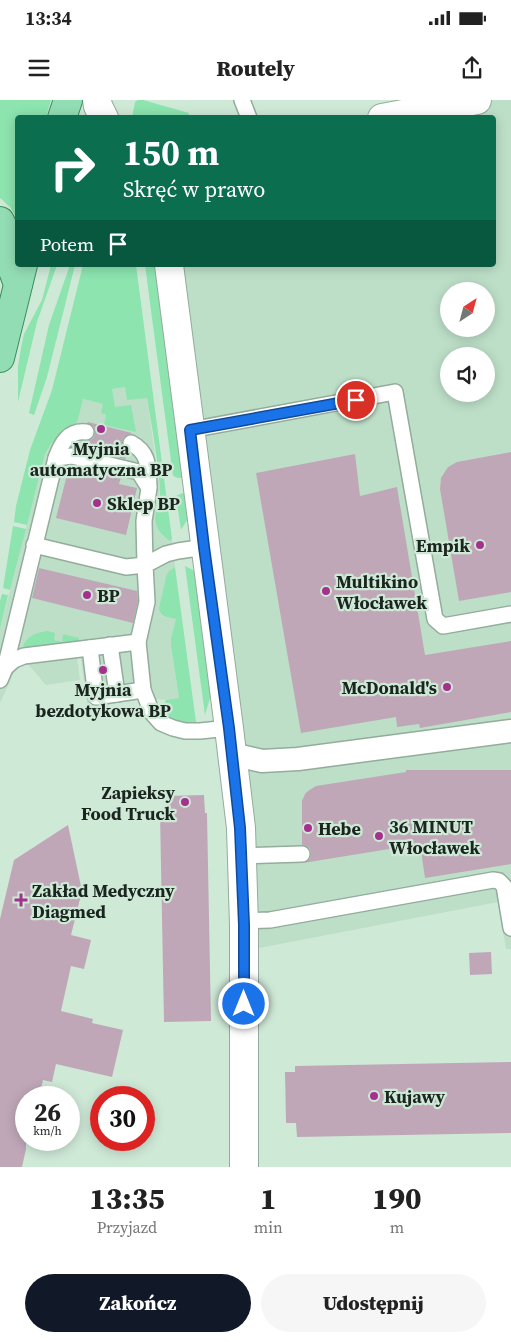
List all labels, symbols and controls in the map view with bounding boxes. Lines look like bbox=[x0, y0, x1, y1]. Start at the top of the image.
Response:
text: 13:34 bbox=[25, 5, 72, 31]
text: Routely bbox=[216, 53, 295, 83]
icon: menu bbox=[25, 54, 53, 82]
icon: share bbox=[458, 54, 486, 82]
text: 150 m bbox=[123, 129, 219, 177]
icon: right bbox=[40, 135, 105, 200]
text: Skręć w prawo bbox=[123, 174, 265, 204]
icon: arrive bbox=[104, 230, 132, 258]
text: Potem bbox=[40, 231, 94, 257]
north arrow bbox=[440, 282, 495, 338]
map controls bbox=[440, 282, 495, 402]
button: sound bbox=[440, 347, 495, 402]
pin bbox=[335, 379, 377, 421]
icon: arrive bbox=[342, 386, 370, 414]
marker: Myjnia automatyczna BP bbox=[95, 423, 107, 435]
place label: Myjnia automatyczna BP bbox=[30, 436, 172, 482]
place label: Sklep BP bbox=[107, 491, 180, 516]
marker: Sklep BP bbox=[91, 497, 103, 509]
place label: Empik bbox=[416, 533, 470, 558]
marker: Empik bbox=[474, 539, 486, 551]
place label: Multikino Włocławek bbox=[336, 569, 427, 615]
place label: BP bbox=[97, 583, 119, 608]
marker: Multikino Włocławek bbox=[320, 585, 332, 597]
marker: BP bbox=[81, 589, 93, 601]
marker: Myjnia bezdotykowa BP bbox=[97, 664, 109, 676]
place label: McDonald's bbox=[341, 675, 437, 700]
place label: Myjnia bezdotykowa BP bbox=[35, 677, 171, 723]
marker: McDonald's bbox=[441, 681, 453, 693]
place label: Zapieksy Food Truck bbox=[81, 780, 175, 826]
marker: Zapieksy Food Truck bbox=[179, 796, 191, 808]
place label: 36 MINUT Włocławek bbox=[389, 814, 480, 860]
place label: Hebe bbox=[318, 816, 361, 841]
marker: Hebe bbox=[302, 822, 314, 834]
marker: 36 MINUT Włocławek bbox=[373, 830, 385, 842]
place label: Zakład Medyczny Diagmed bbox=[32, 878, 175, 924]
marker: Zakład Medyczny Diagmed bbox=[14, 893, 28, 907]
position arrow bbox=[217, 977, 269, 1029]
place label: Kujawy bbox=[384, 1084, 446, 1109]
speed limit sign: 30 bbox=[90, 1086, 155, 1151]
marker: Kujawy bbox=[368, 1090, 380, 1102]
text: 26 bbox=[34, 1095, 61, 1129]
text: km/h bbox=[33, 1123, 62, 1139]
text: 13:35 bbox=[89, 1178, 164, 1219]
text: 1 bbox=[260, 1178, 277, 1219]
text: 190 bbox=[372, 1178, 422, 1219]
text: Przyjazd bbox=[97, 1216, 157, 1238]
text: min bbox=[254, 1216, 283, 1238]
text: m bbox=[390, 1216, 404, 1238]
button: Zakończ bbox=[25, 1274, 251, 1332]
button: Udostępnij bbox=[261, 1274, 486, 1332]

